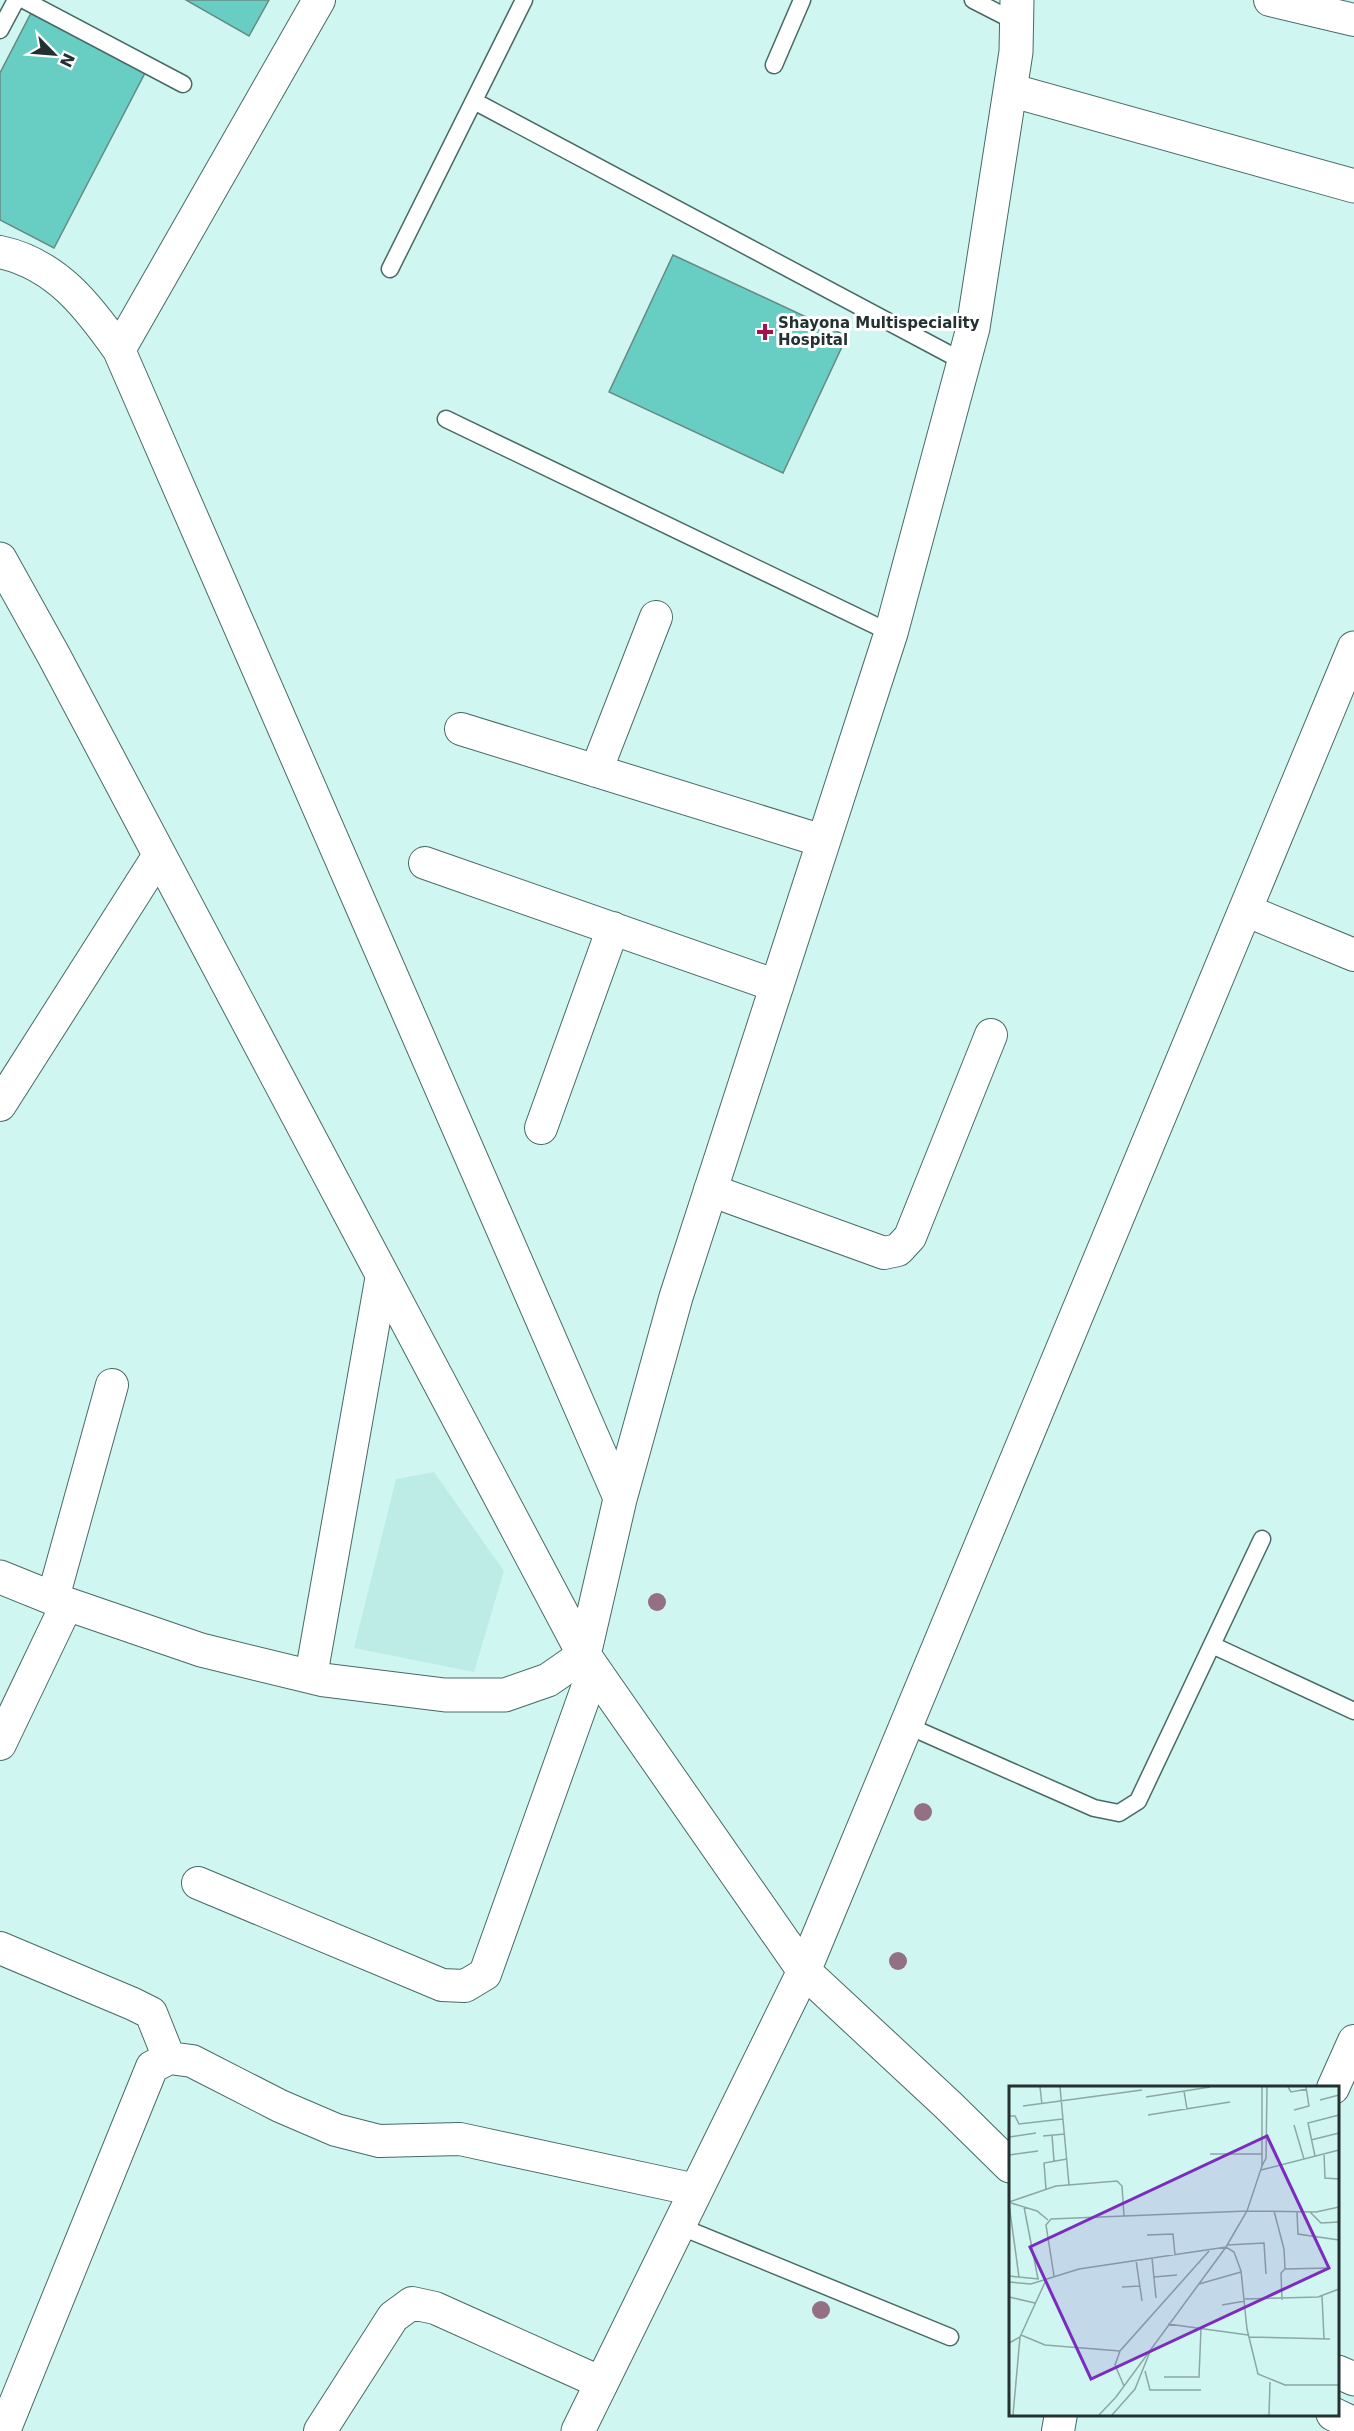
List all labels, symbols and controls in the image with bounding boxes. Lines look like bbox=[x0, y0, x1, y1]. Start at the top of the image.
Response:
north arrow bbox=[24, 24, 84, 84]
text: N bbox=[56, 50, 79, 70]
place label: Shayona Multispeciality Hospital bbox=[778, 314, 980, 349]
marker: Shayona Multispeciality Hospital bbox=[756, 323, 774, 341]
inset map bbox=[1009, 2086, 1339, 2416]

